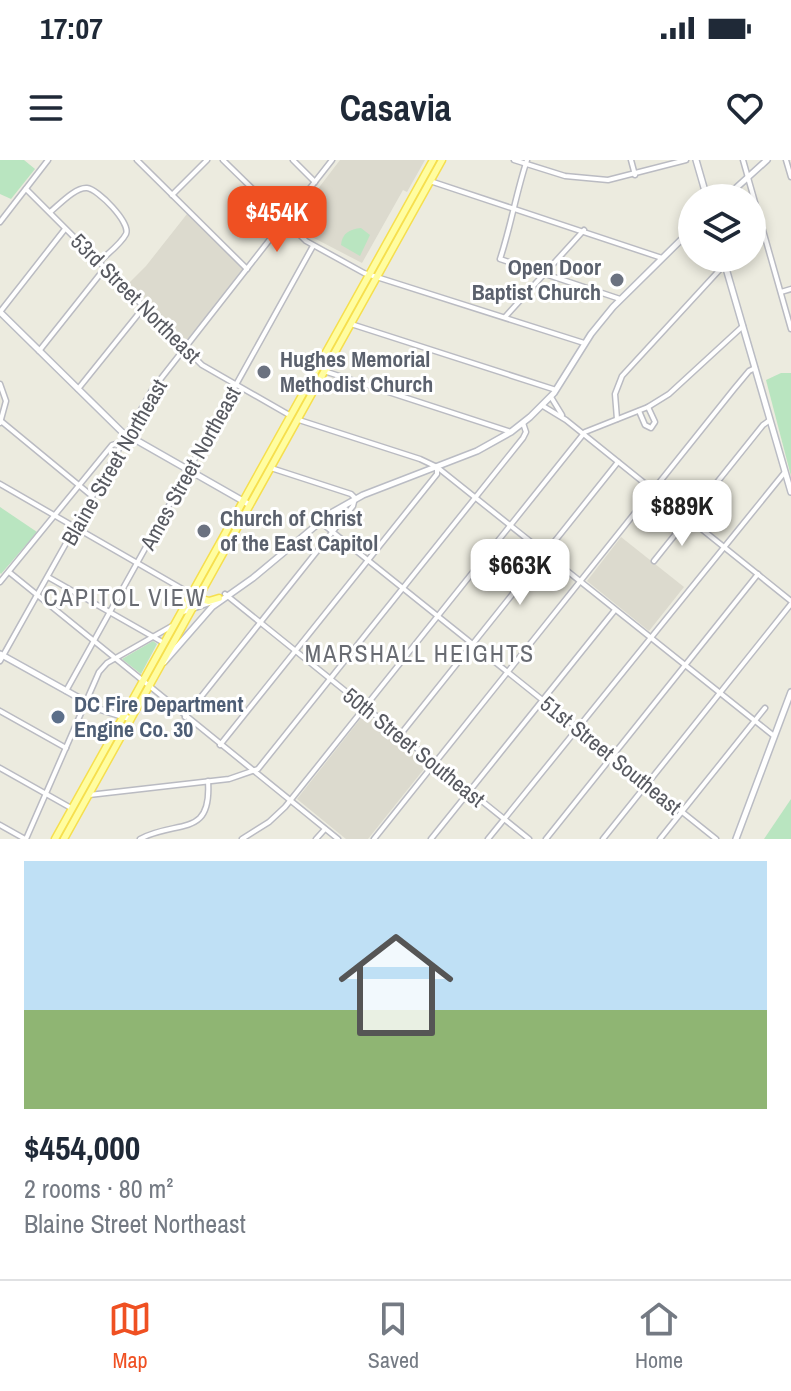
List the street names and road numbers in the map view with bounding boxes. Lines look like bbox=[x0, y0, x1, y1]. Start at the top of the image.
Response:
street label: 53rd Street Northeast bbox=[64, 226, 208, 370]
street label: Blaine Street Northeast bbox=[54, 373, 174, 551]
street label: Ames Street Northeast bbox=[132, 381, 247, 556]
street label: 50th Street Southeast bbox=[337, 680, 491, 814]
street label: 51st Street Southeast bbox=[534, 689, 688, 821]

